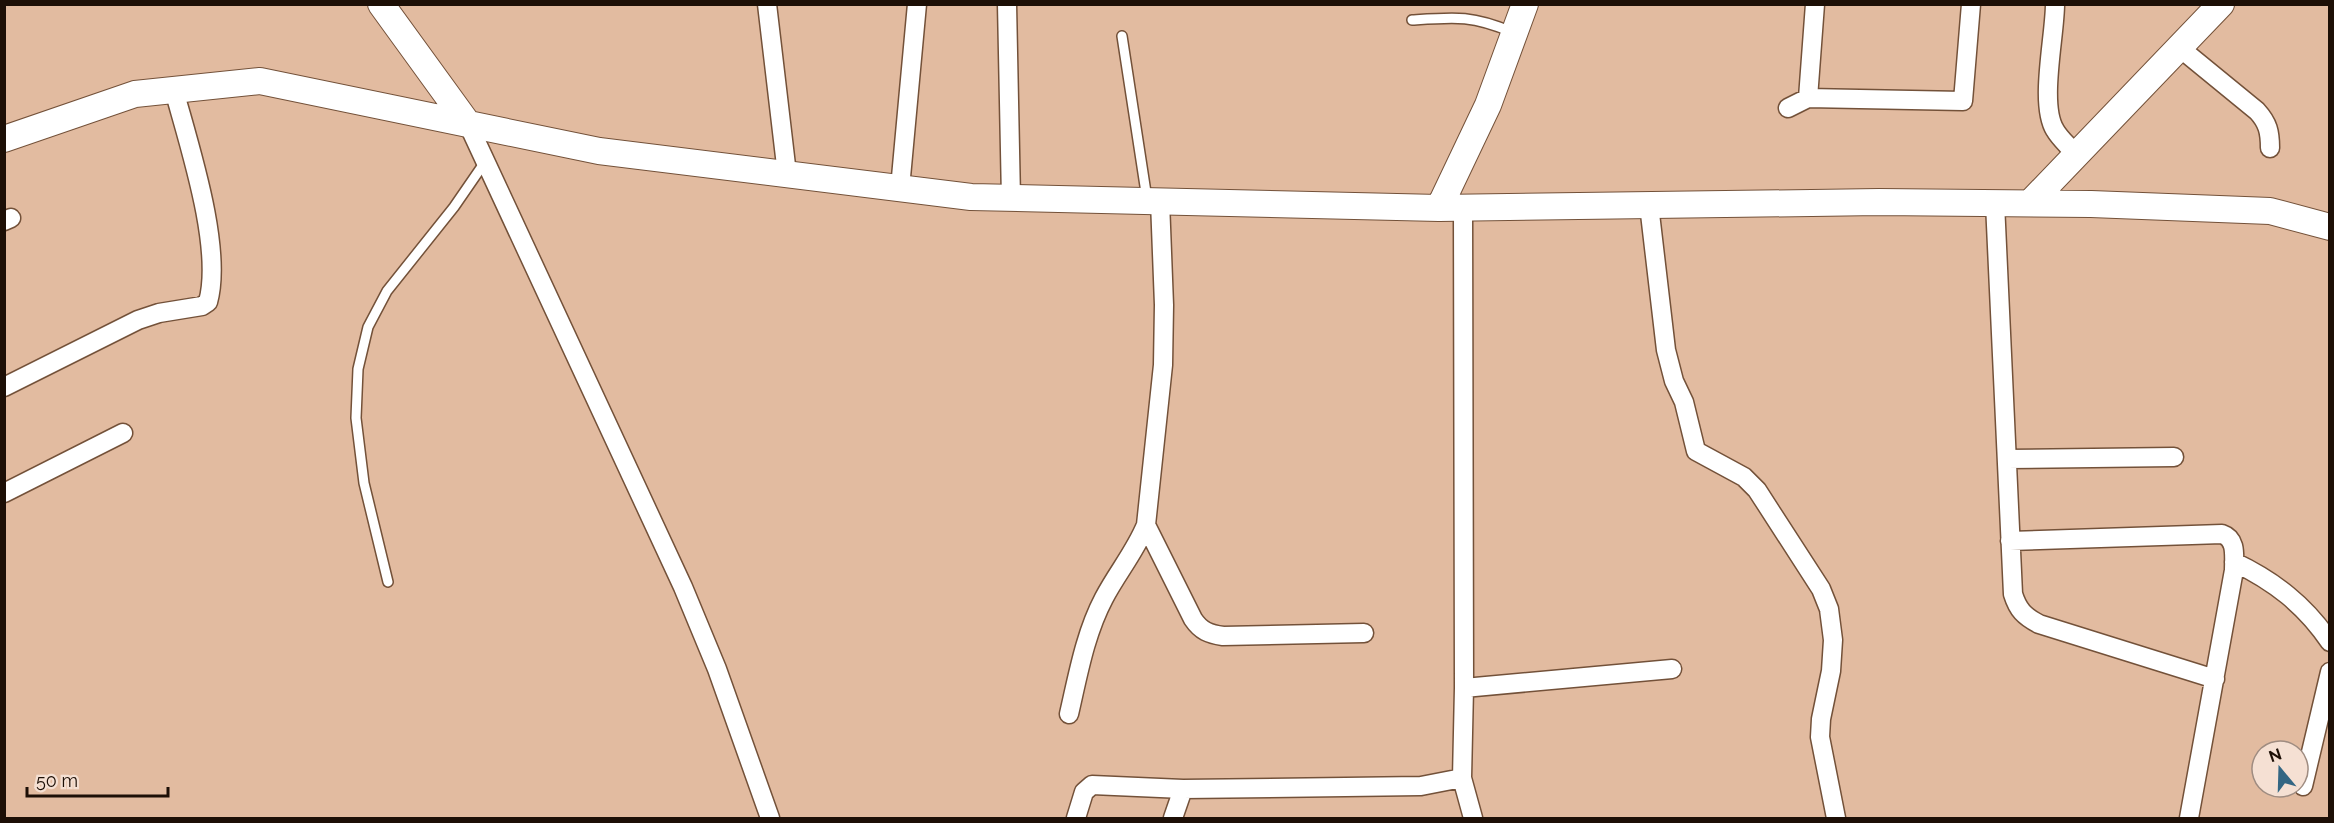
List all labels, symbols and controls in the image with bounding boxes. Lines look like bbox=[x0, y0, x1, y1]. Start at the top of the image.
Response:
north arrow bbox=[2250, 739, 2310, 799]
text: N bbox=[2266, 744, 2284, 766]
scale bar bbox=[27, 760, 168, 798]
text: 50 m bbox=[36, 770, 78, 791]

